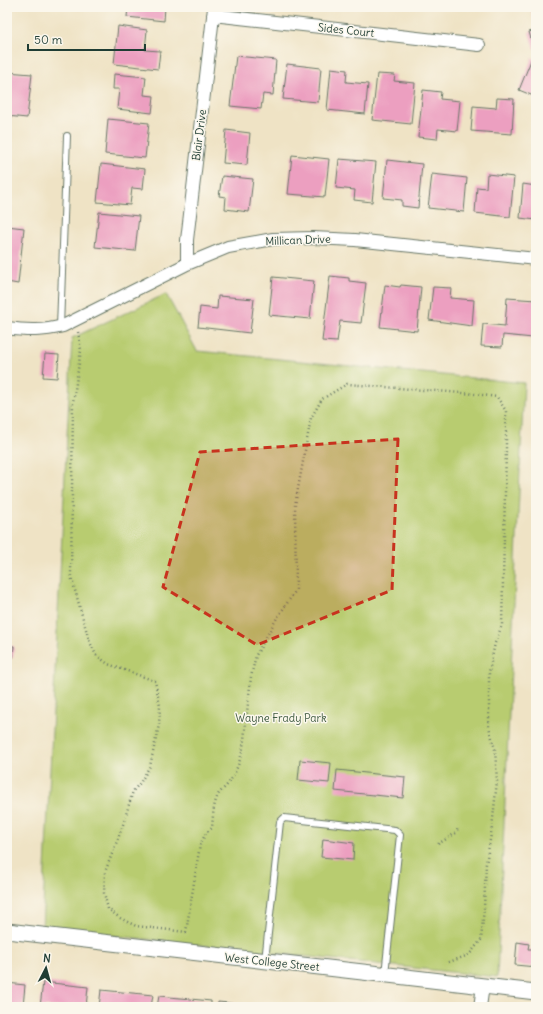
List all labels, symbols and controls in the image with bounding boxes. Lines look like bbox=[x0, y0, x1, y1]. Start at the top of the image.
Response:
street label: Sides Court bbox=[317, 20, 375, 40]
scale bar bbox=[28, 26, 145, 52]
text: 50 m bbox=[34, 32, 63, 47]
street label: Blair Drive bbox=[189, 109, 209, 161]
street label: Millican Drive bbox=[265, 232, 331, 248]
park label: Wayne Frady Park bbox=[235, 711, 327, 725]
north arrow bbox=[26, 948, 66, 988]
street label: West College Street bbox=[224, 950, 320, 974]
text: N bbox=[43, 951, 52, 965]

